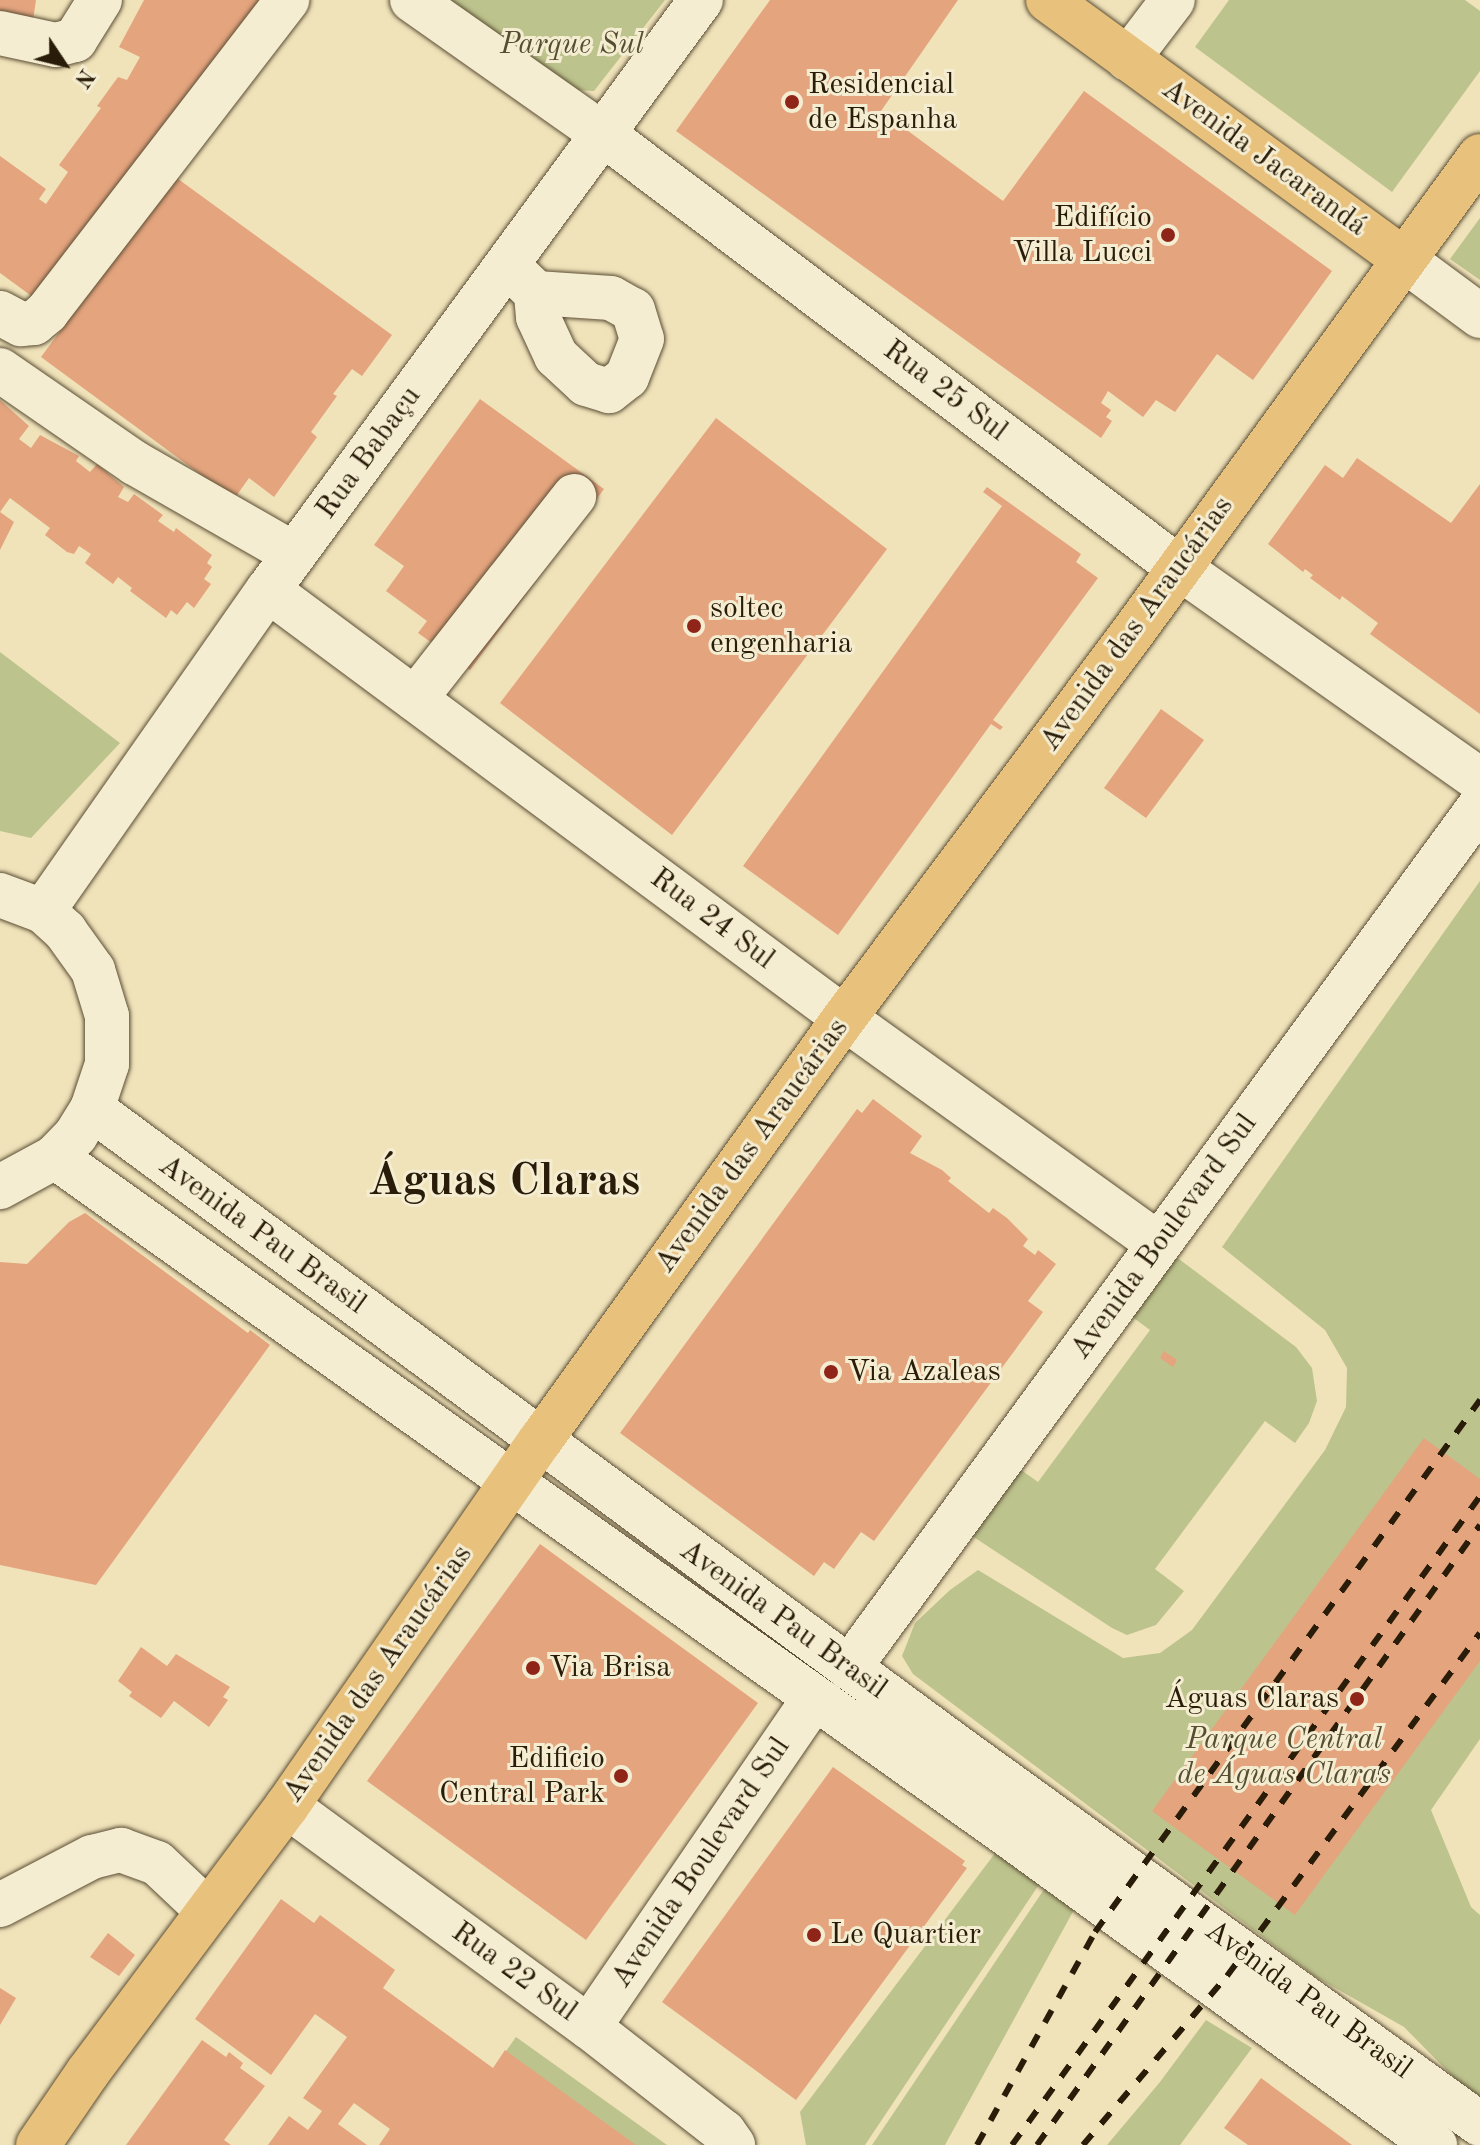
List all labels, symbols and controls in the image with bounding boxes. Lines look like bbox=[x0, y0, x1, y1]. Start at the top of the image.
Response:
north arrow bbox=[24, 24, 104, 104]
park label: Parque Sul bbox=[500, 27, 644, 63]
text: N bbox=[70, 65, 97, 91]
place label: Residencial de Espanha bbox=[808, 67, 957, 138]
street label: Avenida Jacarandá bbox=[1154, 71, 1374, 245]
marker: Residencial de Espanha bbox=[783, 93, 801, 111]
place label: Edifício Villa Lucci bbox=[1012, 200, 1152, 270]
marker: Edifício Villa Lucci bbox=[1159, 226, 1177, 244]
street label: Rua 25 Sul bbox=[876, 332, 1014, 450]
street label: Rua Babaçu bbox=[309, 380, 429, 526]
street label: Avenida das Araucárias bbox=[1032, 489, 1242, 759]
place label: soltec engenharia bbox=[710, 591, 853, 662]
marker: soltec engenharia bbox=[685, 617, 703, 635]
street label: Rua 24 Sul bbox=[643, 860, 781, 978]
street label: Avenida das Araucárias bbox=[647, 1011, 857, 1281]
street label: Avenida Boulevard Sul bbox=[1063, 1107, 1265, 1367]
street label: Avenida Pau Brasil bbox=[151, 1148, 373, 1322]
district label: Águas Claras bbox=[368, 1154, 640, 1210]
place label: Via Azaleas bbox=[847, 1354, 1001, 1390]
marker: Via Azaleas bbox=[822, 1363, 840, 1381]
street label: Avenida Pau Brasil bbox=[672, 1533, 894, 1707]
street label: Avenida das Araucárias bbox=[275, 1538, 481, 1810]
place label: Via Brisa bbox=[549, 1650, 671, 1686]
marker: Via Brisa bbox=[524, 1659, 542, 1677]
place label: Águas Claras bbox=[1164, 1681, 1339, 1717]
marker: Águas Claras bbox=[1346, 1688, 1368, 1710]
park label: Parque Central de Águas Claras bbox=[1177, 1722, 1391, 1792]
street label: Avenida Boulevard Sul bbox=[604, 1731, 798, 1995]
place label: Edificio Central Park bbox=[439, 1741, 605, 1812]
marker: Edificio Central Park bbox=[612, 1767, 630, 1785]
street label: Avenida Pau Brasil bbox=[1197, 1913, 1419, 2087]
street label: Rua 22 Sul bbox=[444, 1914, 584, 2030]
place label: Le Quartier bbox=[830, 1917, 981, 1953]
marker: Le Quartier bbox=[805, 1926, 823, 1944]

